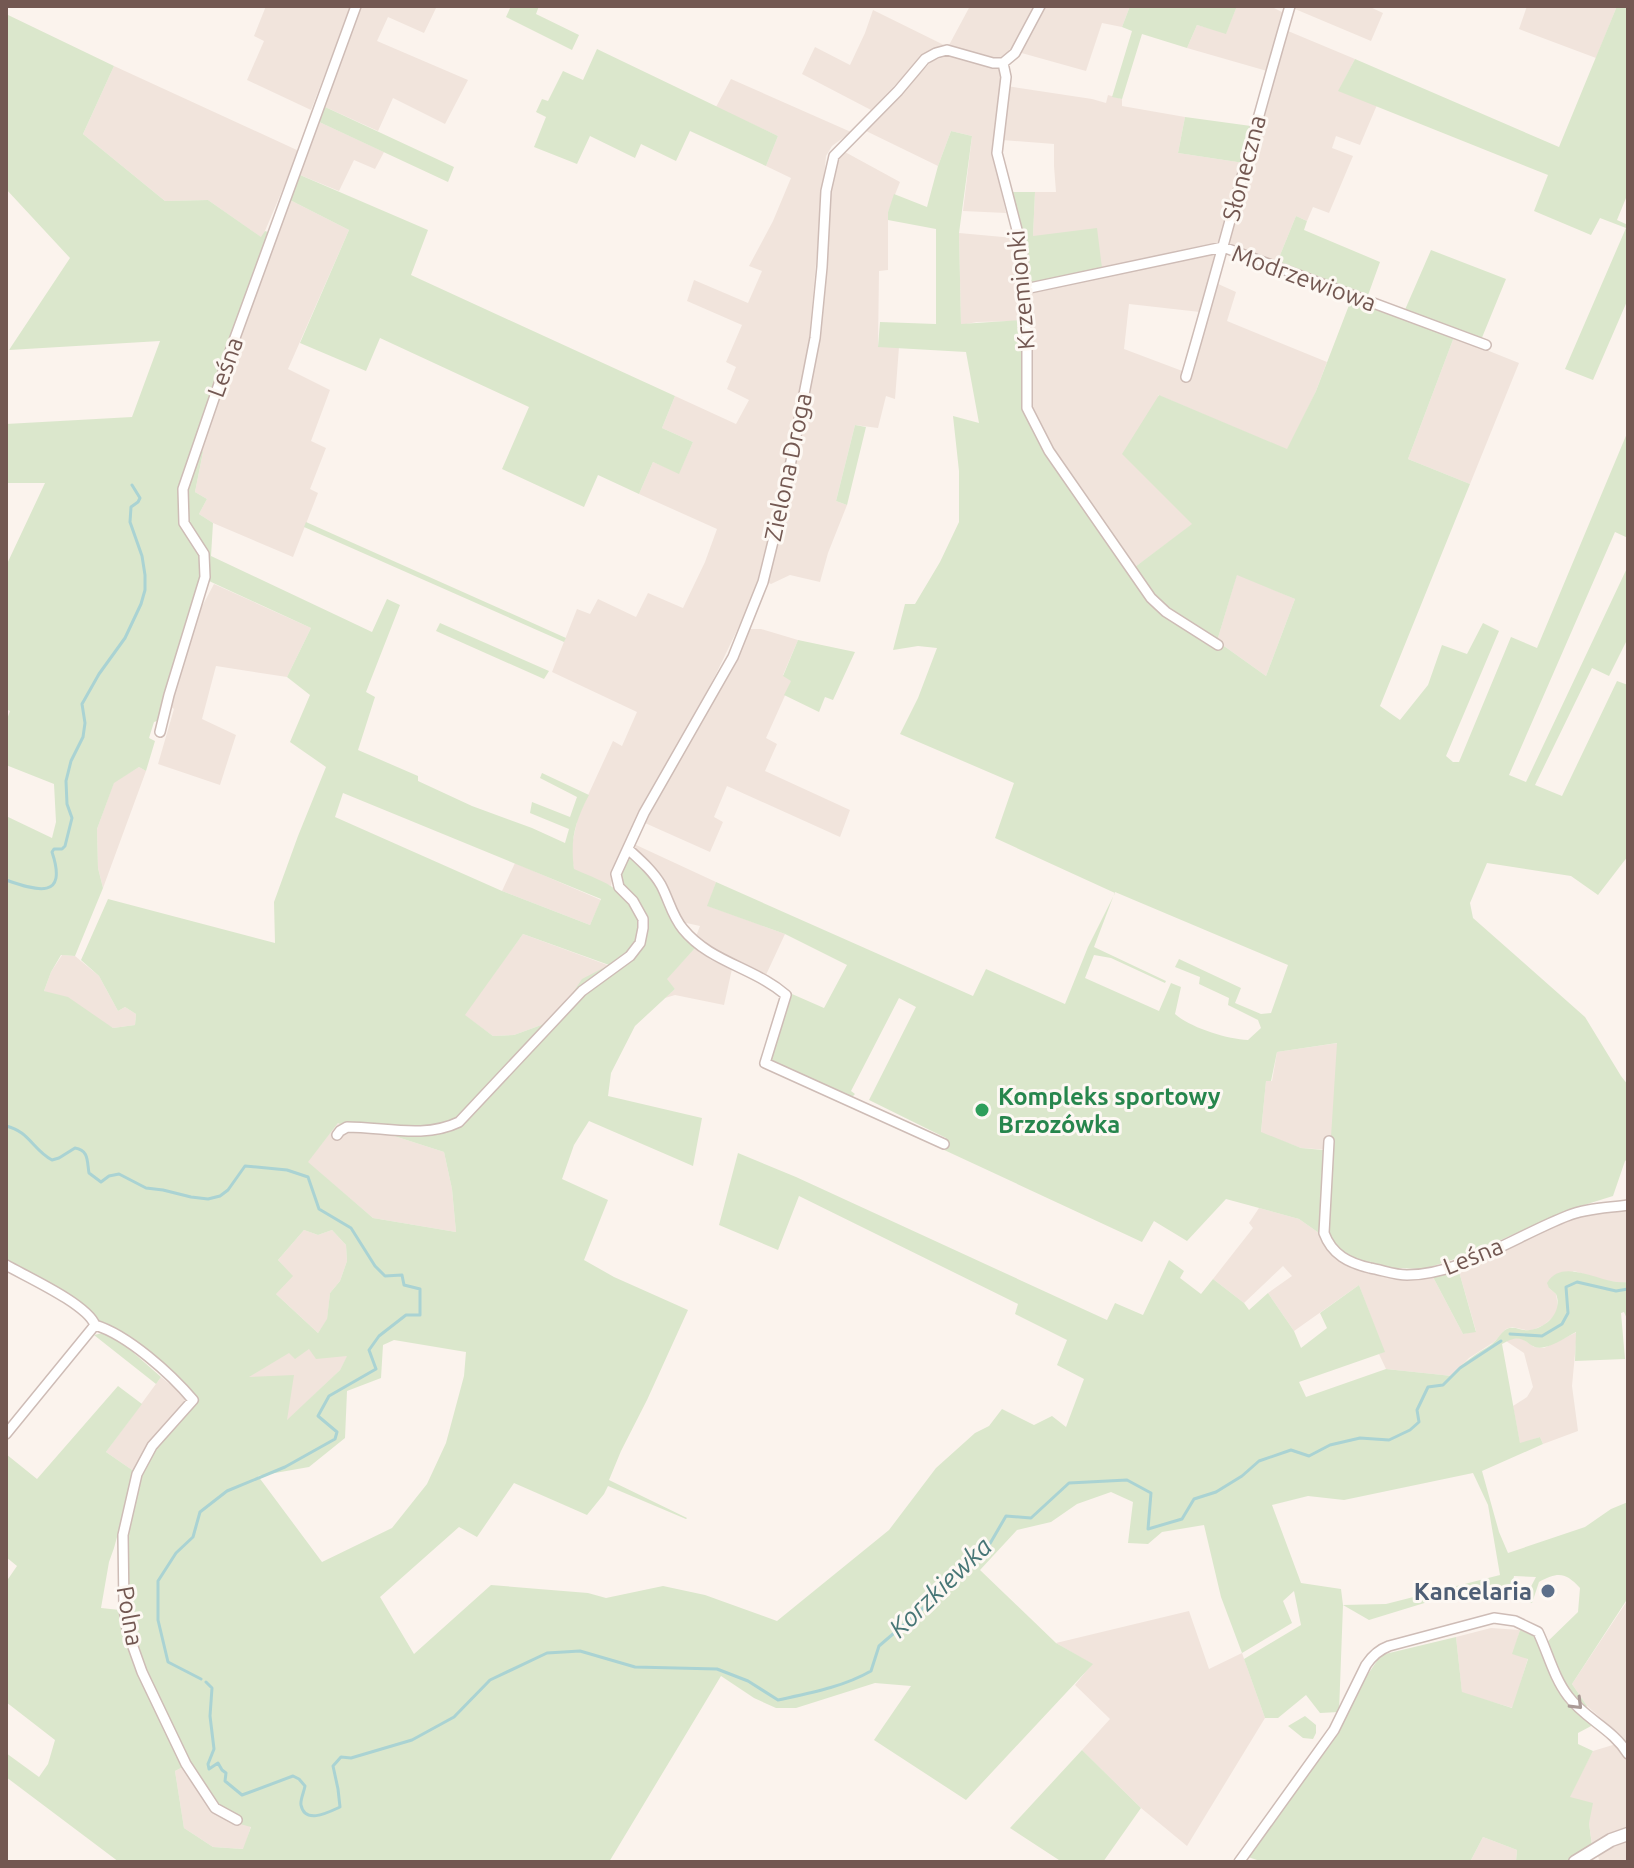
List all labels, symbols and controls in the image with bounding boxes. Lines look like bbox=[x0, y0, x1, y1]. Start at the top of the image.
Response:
street label: Słoneczna bbox=[1217, 112, 1271, 224]
street label: Krzemionki bbox=[1002, 229, 1040, 351]
street label: Modrzewiowa bbox=[1228, 239, 1380, 317]
street label: Leśna bbox=[202, 333, 248, 401]
street label: Zielona Droga bbox=[759, 390, 817, 544]
place label: Kompleks sportowy Brzozówka bbox=[998, 1083, 1221, 1138]
marker: Kompleks sportowy Brzozówka bbox=[973, 1101, 991, 1119]
street label: Leśna bbox=[1439, 1232, 1507, 1280]
water label: Korzkiewka bbox=[883, 1531, 997, 1643]
place label: Kancelaria bbox=[1414, 1578, 1532, 1605]
marker: Kancelaria bbox=[1539, 1582, 1557, 1600]
street label: Polna bbox=[111, 1584, 149, 1648]
one-way arrow bbox=[1567, 1695, 1582, 1709]

